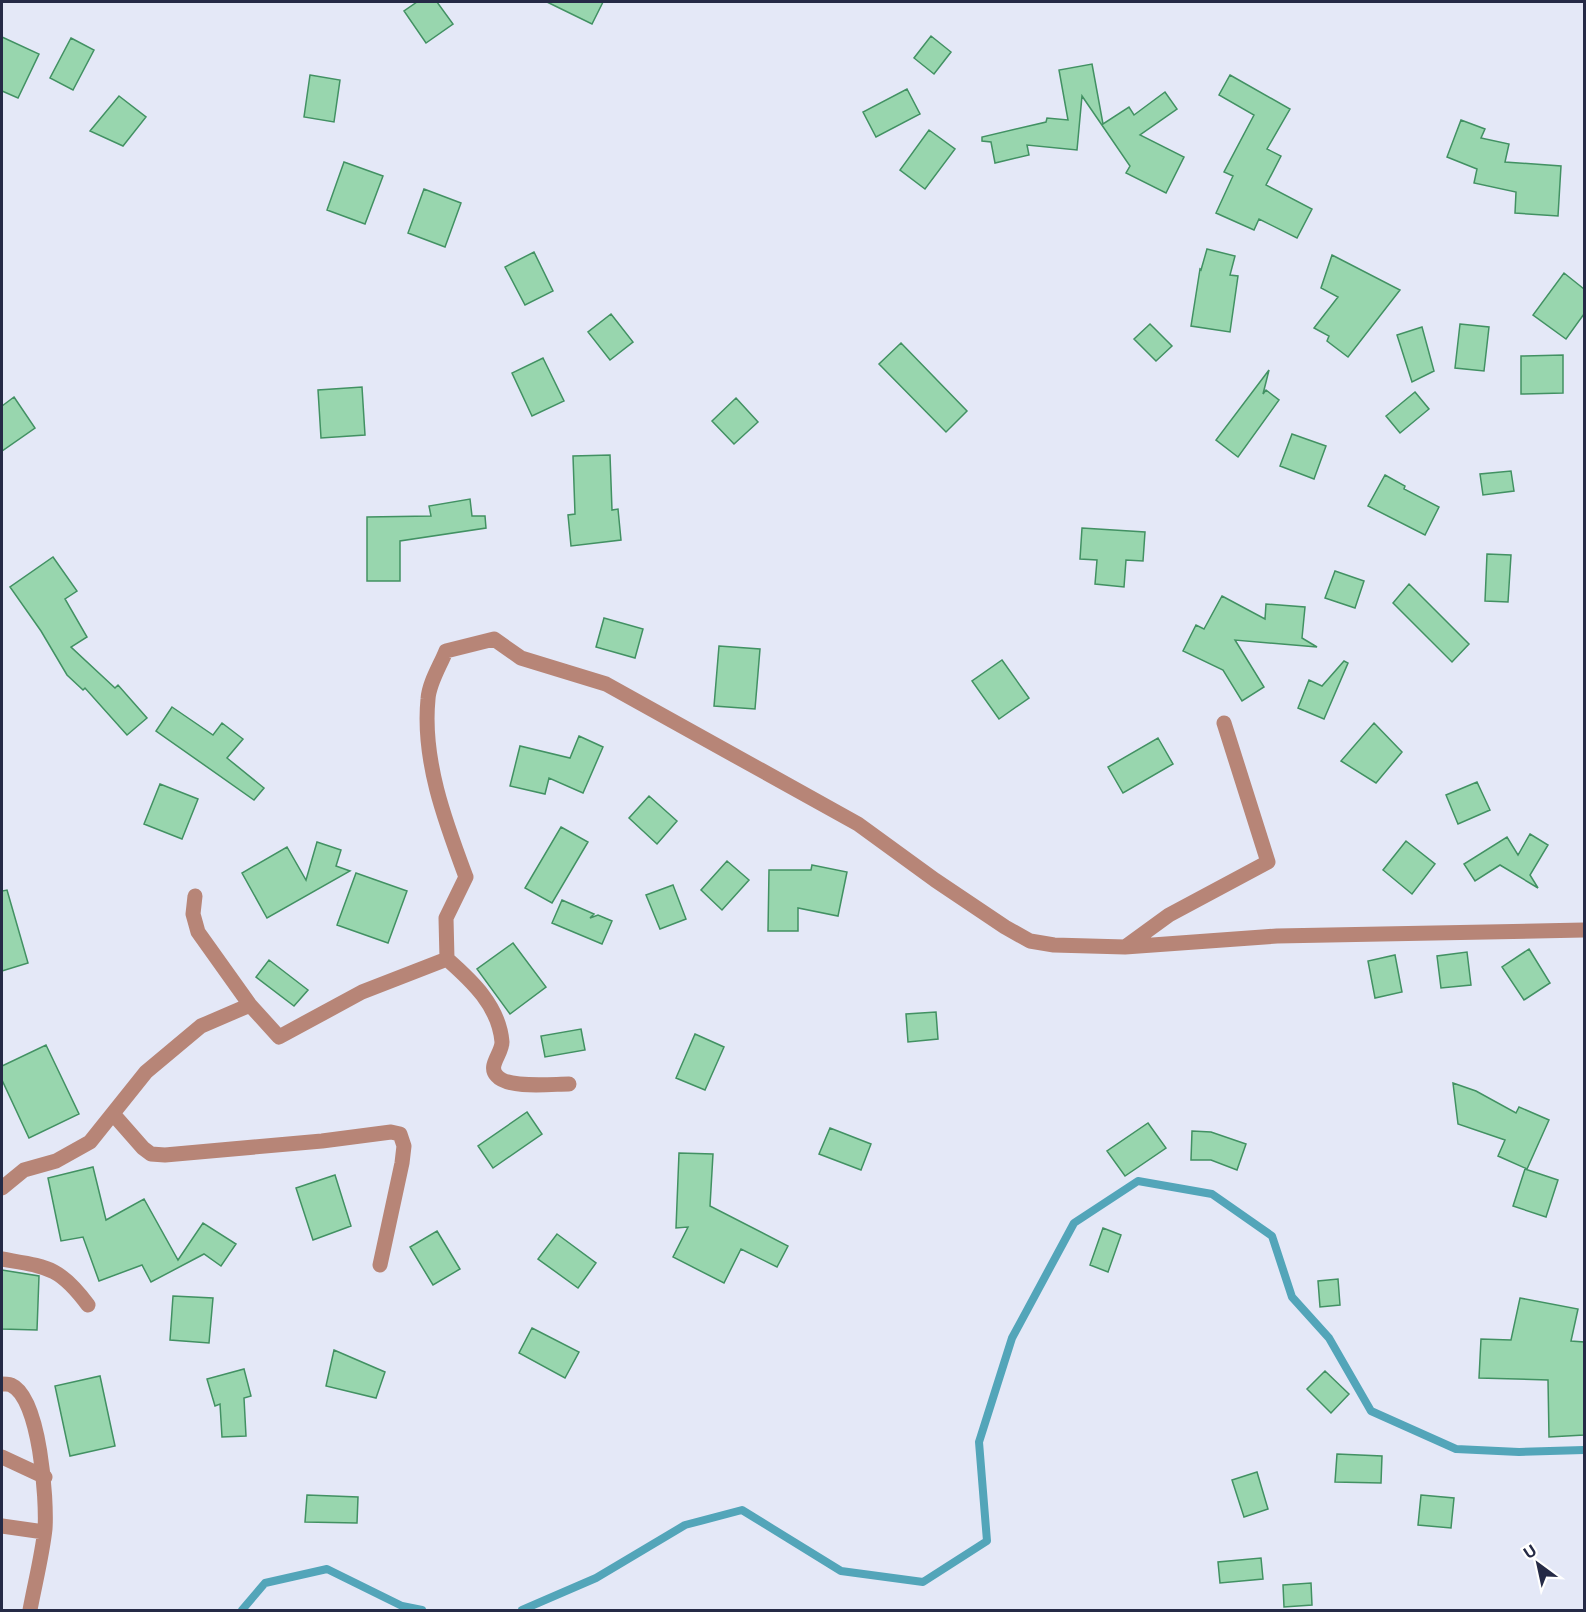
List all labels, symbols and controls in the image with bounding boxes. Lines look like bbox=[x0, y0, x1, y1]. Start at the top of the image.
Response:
north arrow bbox=[1508, 1534, 1568, 1594]
text: U bbox=[1519, 1539, 1541, 1564]

